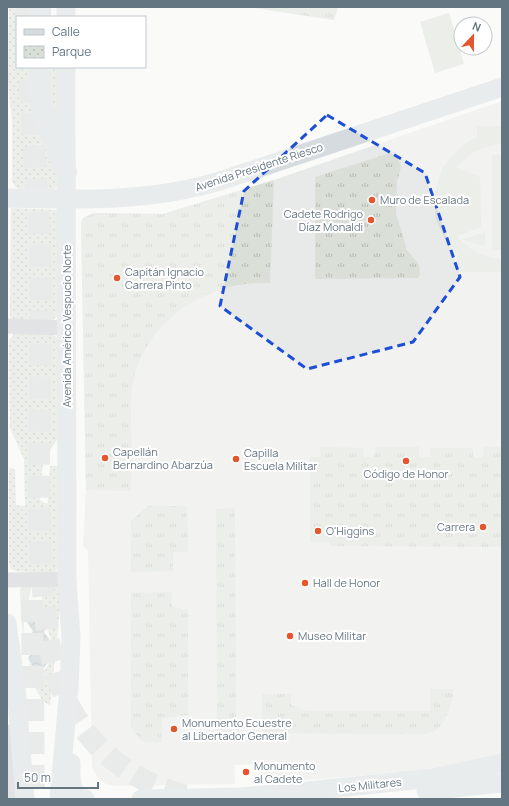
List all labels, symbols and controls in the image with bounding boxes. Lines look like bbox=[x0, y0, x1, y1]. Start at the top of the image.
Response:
legend bbox=[16, 16, 146, 68]
north arrow bbox=[453, 16, 493, 56]
text: N bbox=[470, 18, 483, 35]
text: Calle bbox=[52, 23, 80, 40]
text: Parque bbox=[52, 43, 91, 60]
street label: Avenida Presidente Riesco bbox=[193, 139, 325, 194]
place label: Muro de Escalada bbox=[380, 192, 469, 207]
marker: Muro de Escalada bbox=[367, 195, 377, 205]
place label: Cadete Rodrigo Díaz Monaldi bbox=[284, 206, 363, 234]
marker: Cadete Rodrigo Díaz Monaldi bbox=[366, 215, 376, 225]
street label: Avenida Américo Vespucio Norte bbox=[59, 244, 74, 408]
place label: Capitán Ignacio Carrera Pinto bbox=[125, 264, 205, 292]
marker: Capitán Ignacio Carrera Pinto bbox=[112, 273, 122, 283]
place label: Capellán Bernardino Abarzúa bbox=[113, 444, 213, 472]
place label: Capilla Escuela Militar bbox=[244, 445, 317, 473]
marker: Capellán Bernardino Abarzúa bbox=[100, 453, 110, 463]
marker: Capilla Escuela Militar bbox=[231, 454, 241, 464]
marker: Código de Honor bbox=[401, 456, 411, 466]
place label: Código de Honor bbox=[364, 466, 448, 481]
place label: Carrera bbox=[437, 519, 475, 534]
marker: Carrera bbox=[478, 522, 488, 532]
place label: O'Higgins bbox=[326, 523, 375, 538]
marker: O'Higgins bbox=[313, 526, 323, 536]
place label: Hall de Honor bbox=[313, 575, 380, 590]
marker: Hall de Honor bbox=[300, 578, 310, 588]
place label: Museo Militar bbox=[298, 628, 366, 643]
marker: Museo Militar bbox=[285, 631, 295, 641]
place label: Monumento Ecuestre al Libertador General bbox=[182, 715, 292, 743]
marker: Monumento Ecuestre al Libertador General bbox=[169, 724, 179, 734]
place label: Monumento al Cadete bbox=[254, 758, 316, 786]
scale bar bbox=[18, 764, 98, 790]
marker: Monumento al Cadete bbox=[241, 767, 251, 777]
text: 50 m bbox=[24, 769, 51, 786]
street label: Los Militares bbox=[338, 774, 403, 795]

